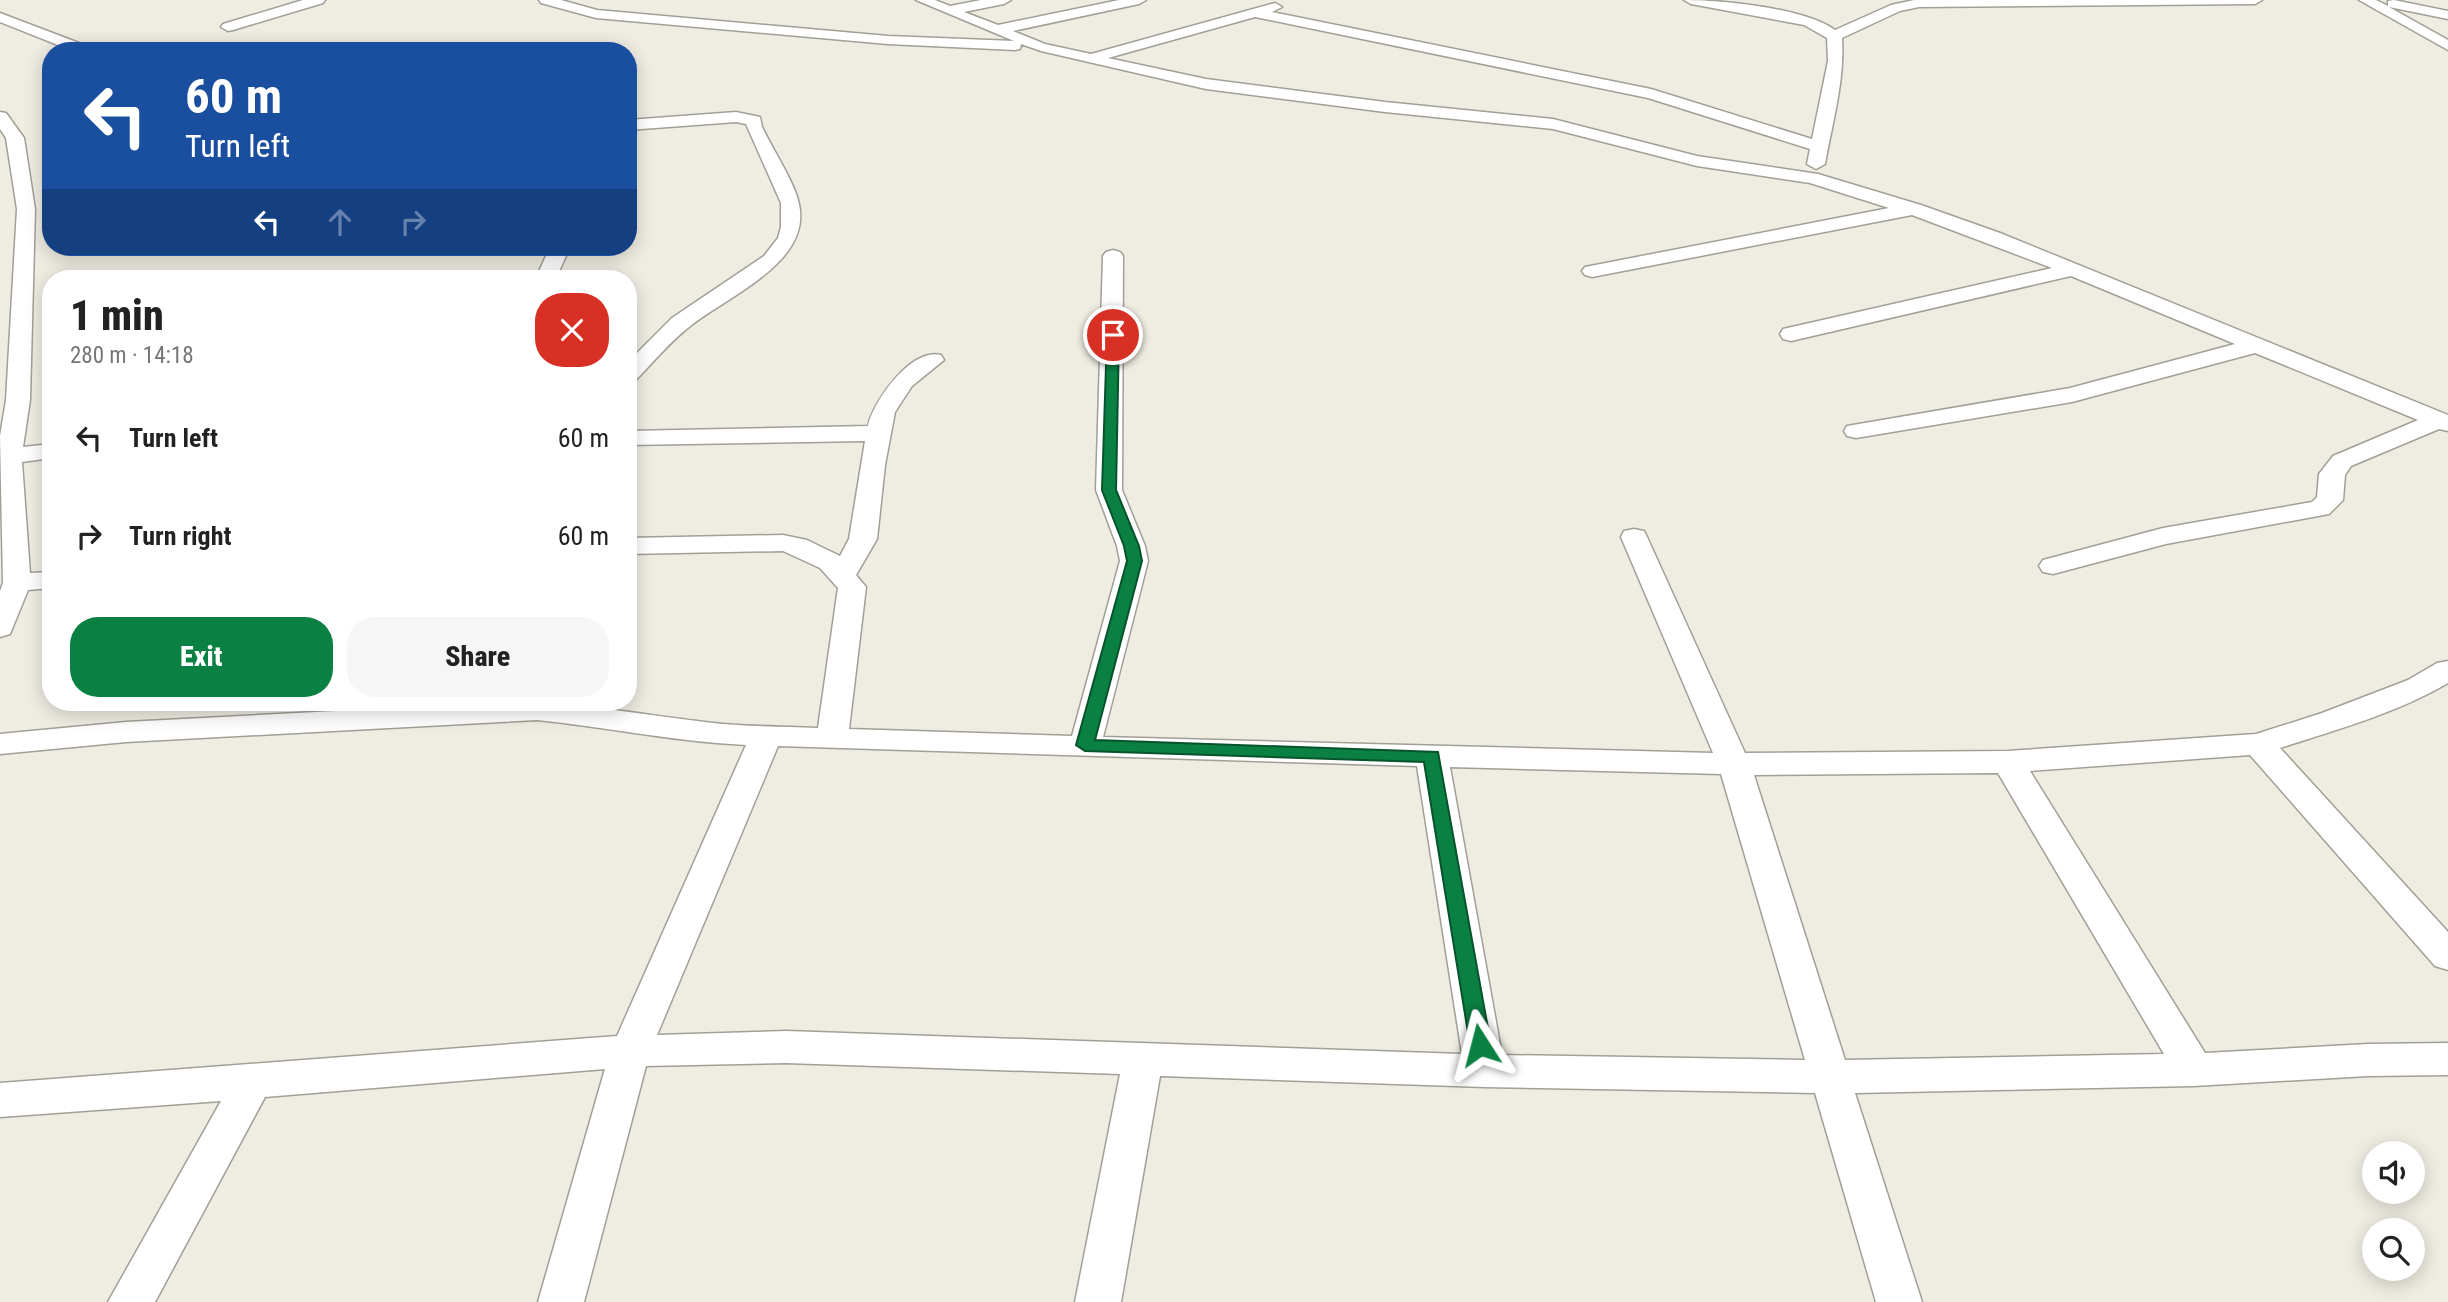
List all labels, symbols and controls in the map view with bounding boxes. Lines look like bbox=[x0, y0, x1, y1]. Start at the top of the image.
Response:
text: 60 m bbox=[185, 68, 282, 125]
icon: left bbox=[70, 70, 161, 161]
text: Turn left bbox=[185, 127, 290, 165]
icon: left bbox=[248, 203, 286, 241]
icon: ahead bbox=[321, 203, 359, 241]
icon: right bbox=[394, 203, 432, 241]
text: 1 min bbox=[70, 291, 164, 340]
button: close bbox=[535, 293, 609, 367]
pin bbox=[1083, 305, 1143, 365]
icon: arrive bbox=[1094, 316, 1132, 354]
text: 280 m · 14:18 bbox=[70, 342, 194, 369]
icon: left bbox=[70, 419, 108, 457]
text: Turn left bbox=[129, 423, 218, 453]
text: 60 m bbox=[558, 423, 609, 453]
icon: right bbox=[70, 517, 108, 555]
text: Turn right bbox=[129, 521, 231, 551]
text: 60 m bbox=[558, 521, 609, 551]
button: Exit bbox=[70, 617, 333, 697]
button: Share bbox=[347, 617, 609, 697]
position arrow bbox=[1443, 1008, 1517, 1082]
map controls bbox=[2362, 1141, 2425, 1281]
button: sound bbox=[2362, 1141, 2425, 1204]
button: search bbox=[2362, 1218, 2425, 1281]

